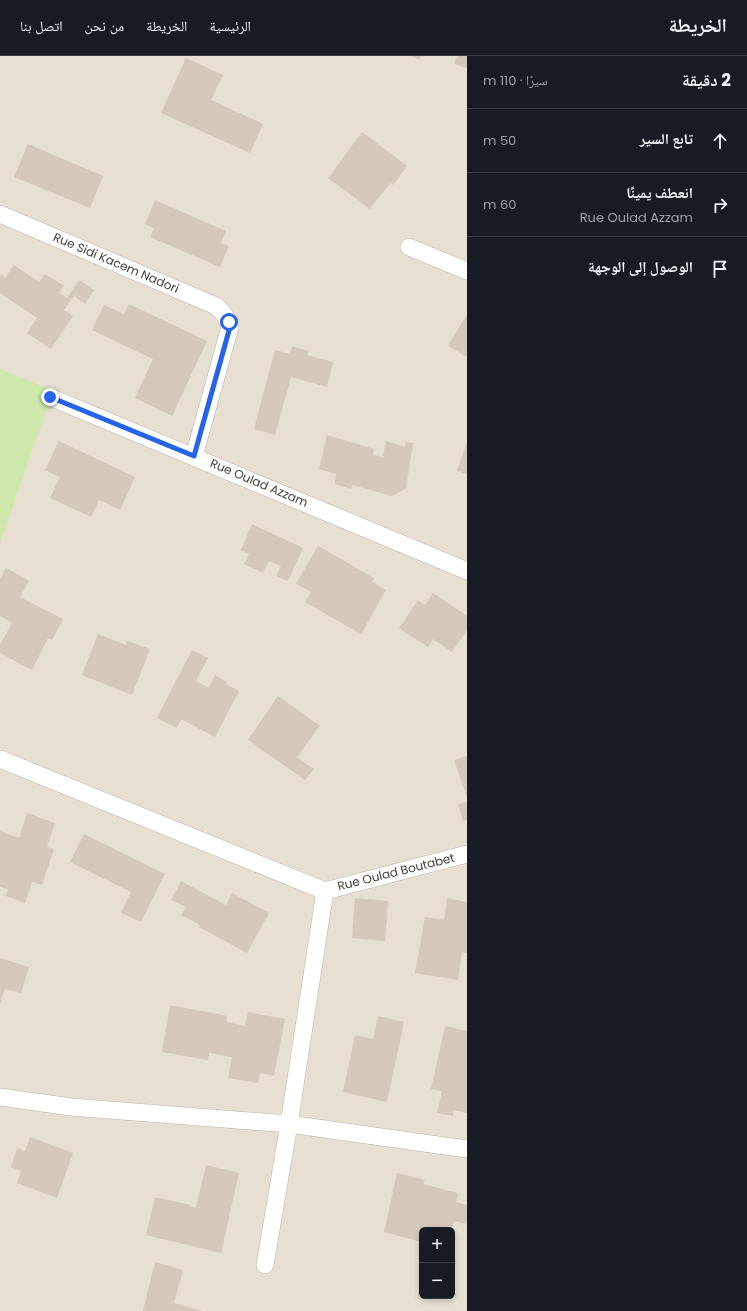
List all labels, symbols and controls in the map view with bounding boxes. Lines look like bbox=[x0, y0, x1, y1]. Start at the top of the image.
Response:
text: الخريطة bbox=[669, 12, 727, 39]
text: اتصل بنا bbox=[20, 16, 63, 36]
text: من نحن bbox=[85, 16, 124, 36]
text: الخريطة bbox=[146, 16, 187, 36]
text: الرئيسية bbox=[209, 16, 251, 36]
text: 2 دقيقة bbox=[682, 68, 731, 92]
text: سيرًا · 110 m bbox=[483, 71, 548, 90]
text: تابع السير bbox=[640, 128, 693, 149]
icon: ahead bbox=[709, 130, 731, 152]
text: 50 m bbox=[483, 131, 516, 150]
text: انعطف يمينًا bbox=[626, 182, 693, 203]
icon: right bbox=[709, 194, 731, 216]
text: 60 m bbox=[483, 195, 516, 214]
text: Rue Oulad Azzam bbox=[580, 208, 693, 227]
street label: Rue Sidi Kacem Nadori bbox=[51, 228, 182, 297]
text: الوصول إلى الوجهة bbox=[588, 256, 693, 277]
icon: arrive bbox=[709, 258, 731, 280]
route start bbox=[220, 313, 238, 331]
route end bbox=[41, 388, 59, 406]
street label: Rue Oulad Azzam bbox=[208, 454, 311, 511]
street label: Rue Oulad Boutabet bbox=[335, 849, 456, 894]
map controls bbox=[419, 1227, 455, 1299]
button: + bbox=[419, 1227, 455, 1263]
button: − bbox=[419, 1263, 455, 1299]

